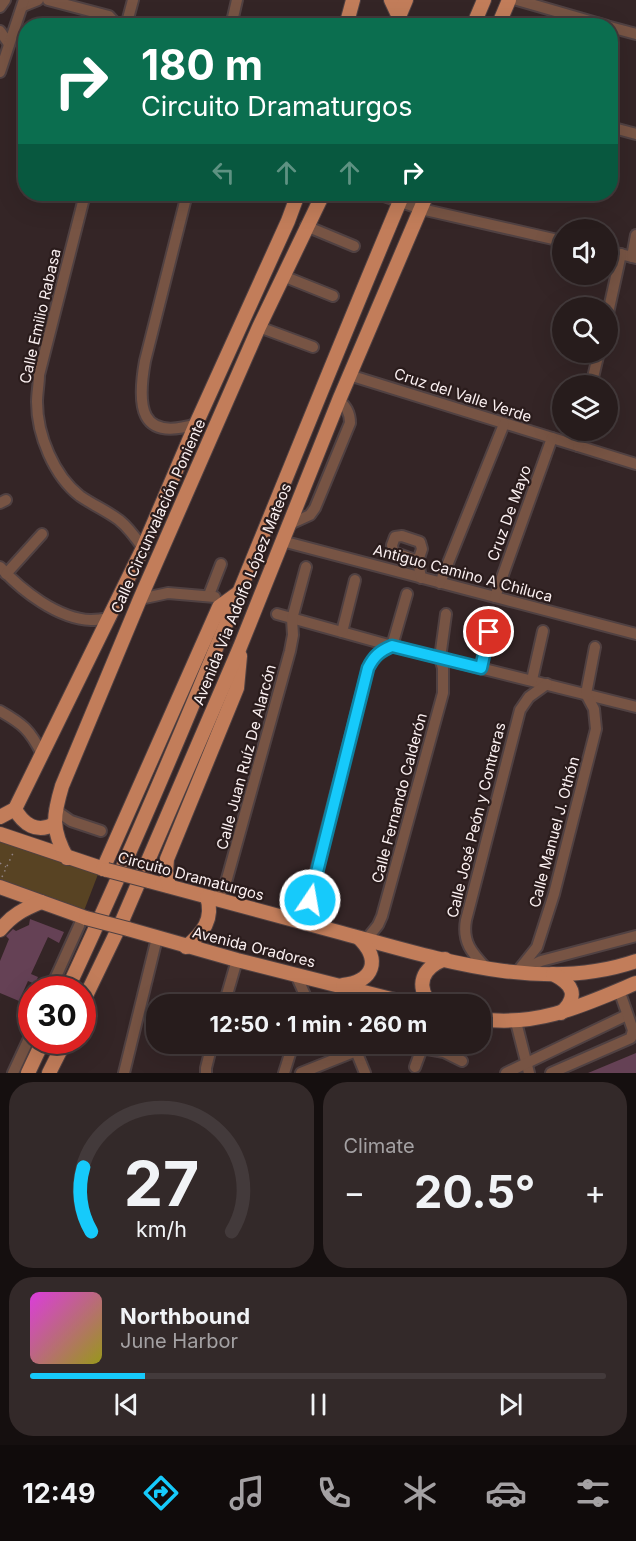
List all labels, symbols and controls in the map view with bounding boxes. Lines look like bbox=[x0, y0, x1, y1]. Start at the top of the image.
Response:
text: 180 m bbox=[141, 39, 263, 90]
icon: right bbox=[42, 42, 120, 120]
text: Circuito Dramaturgos bbox=[141, 90, 412, 123]
icon: left bbox=[207, 156, 240, 189]
icon: ahead bbox=[270, 156, 303, 189]
icon: ahead bbox=[333, 156, 366, 189]
icon: right bbox=[396, 156, 429, 189]
map controls bbox=[552, 219, 618, 441]
button: sound bbox=[552, 219, 618, 285]
street label: Calle Emilio Rabasa bbox=[15, 247, 65, 385]
button: search bbox=[552, 297, 618, 363]
street label: Cruz del Valle Verde bbox=[392, 364, 534, 426]
button: layers bbox=[552, 375, 618, 441]
street label: Calle Circunvalación Poniente bbox=[106, 416, 210, 616]
street label: Cruz De Mayo bbox=[483, 462, 535, 564]
street label: Avenida Via Adolfo López Mateos bbox=[189, 480, 295, 708]
street label: Antiguo Camino A Chiluca bbox=[371, 540, 555, 606]
pin bbox=[463, 606, 514, 657]
icon: arrive bbox=[472, 615, 505, 648]
street label: Calle Juan Ruíz De Alarcón bbox=[212, 662, 280, 852]
street label: Calle Fernando Calderón bbox=[367, 711, 431, 885]
street label: Calle José Peón y Contreras bbox=[442, 720, 510, 920]
street label: Calle Manuel J. Othón bbox=[525, 754, 583, 910]
street label: Circuito Dramaturgos bbox=[116, 847, 266, 905]
position arrow bbox=[278, 868, 342, 932]
street label: Avenida Oradores bbox=[190, 923, 318, 972]
speed limit sign: 30 bbox=[18, 976, 96, 1054]
text: 12:50 · 1 min · 260 m bbox=[210, 1011, 427, 1037]
text: Climate bbox=[344, 1134, 415, 1158]
text: 27 bbox=[123, 1146, 199, 1221]
text: 20.5° bbox=[414, 1164, 535, 1219]
text: − bbox=[344, 1172, 365, 1212]
text: + bbox=[584, 1172, 606, 1212]
text: km/h bbox=[136, 1216, 187, 1242]
text: Northbound bbox=[120, 1303, 250, 1329]
text: June Harbor bbox=[120, 1329, 238, 1353]
icon: previous bbox=[110, 1388, 143, 1421]
icon: pause bbox=[302, 1388, 335, 1421]
icon: next bbox=[494, 1388, 527, 1421]
icon: directions bbox=[140, 1472, 182, 1514]
icon: music bbox=[226, 1472, 268, 1514]
icon: phone bbox=[313, 1472, 355, 1514]
icon: climate bbox=[399, 1472, 441, 1514]
icon: car bbox=[485, 1472, 527, 1514]
icon: filters bbox=[572, 1472, 614, 1514]
text: 12:49 bbox=[22, 1477, 96, 1510]

